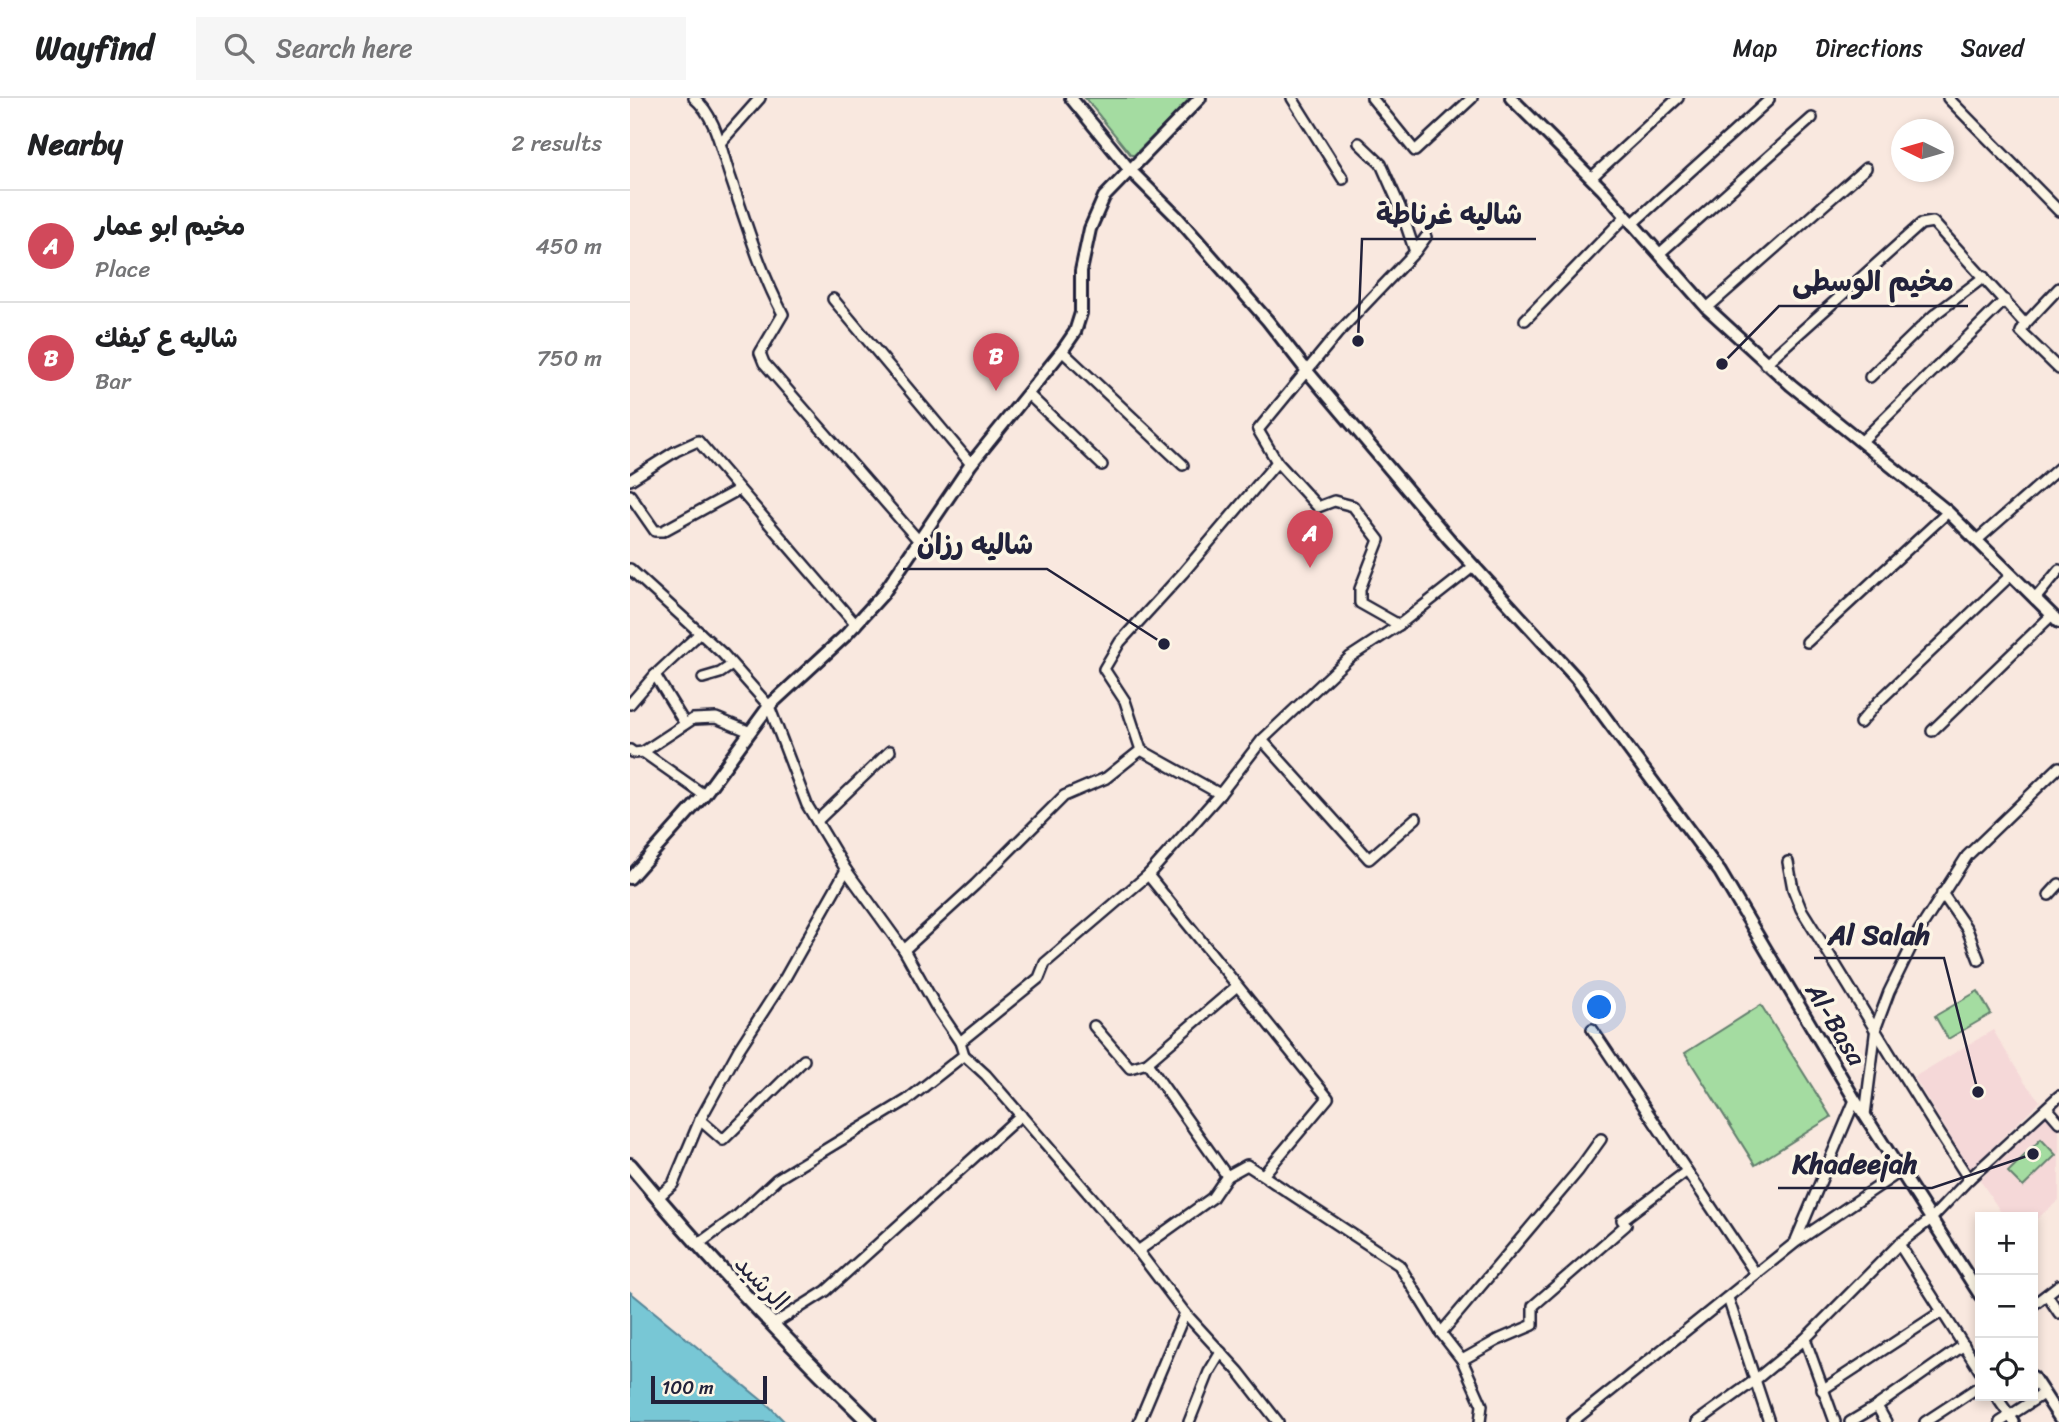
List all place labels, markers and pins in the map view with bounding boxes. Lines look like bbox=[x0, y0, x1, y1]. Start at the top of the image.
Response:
callout: شاليه غرناطة bbox=[1362, 190, 1536, 239]
callout: مخيم الوسطى bbox=[1779, 257, 1968, 306]
pin: B bbox=[973, 333, 1019, 391]
pin: A bbox=[1287, 510, 1333, 568]
callout: شاليه رزان bbox=[903, 520, 1047, 569]
callout: Al Salah bbox=[1814, 909, 1944, 958]
callout: Khadeejah bbox=[1778, 1139, 1932, 1188]

